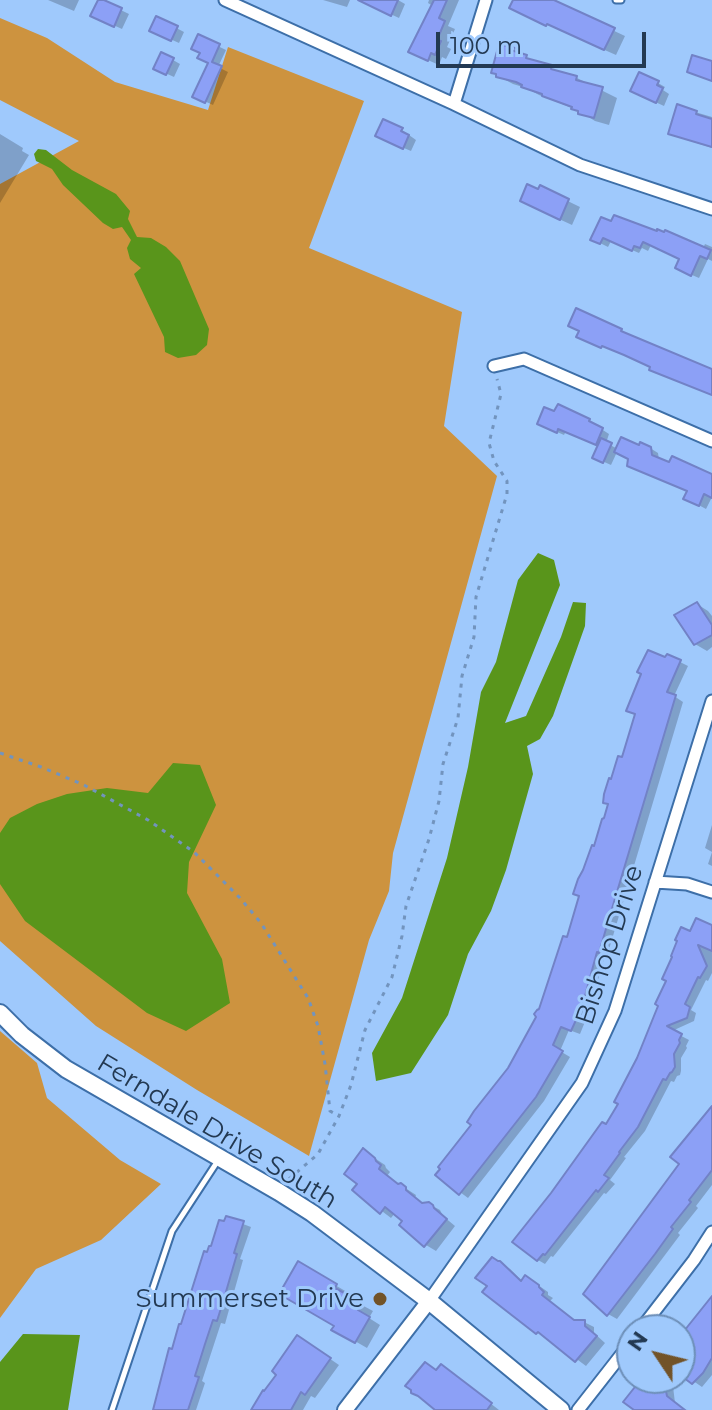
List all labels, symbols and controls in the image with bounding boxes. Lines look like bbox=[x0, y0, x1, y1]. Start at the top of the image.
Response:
scale bar bbox=[440, 16, 650, 66]
text: 100 m bbox=[450, 31, 522, 60]
street label: Bishop Drive bbox=[570, 861, 650, 1029]
street label: Ferndale Drive South bbox=[91, 1048, 343, 1216]
place label: Summerset Drive bbox=[135, 1283, 364, 1315]
marker: Summerset Drive bbox=[371, 1290, 389, 1308]
north arrow bbox=[616, 1314, 696, 1394]
text: N bbox=[621, 1326, 654, 1356]

